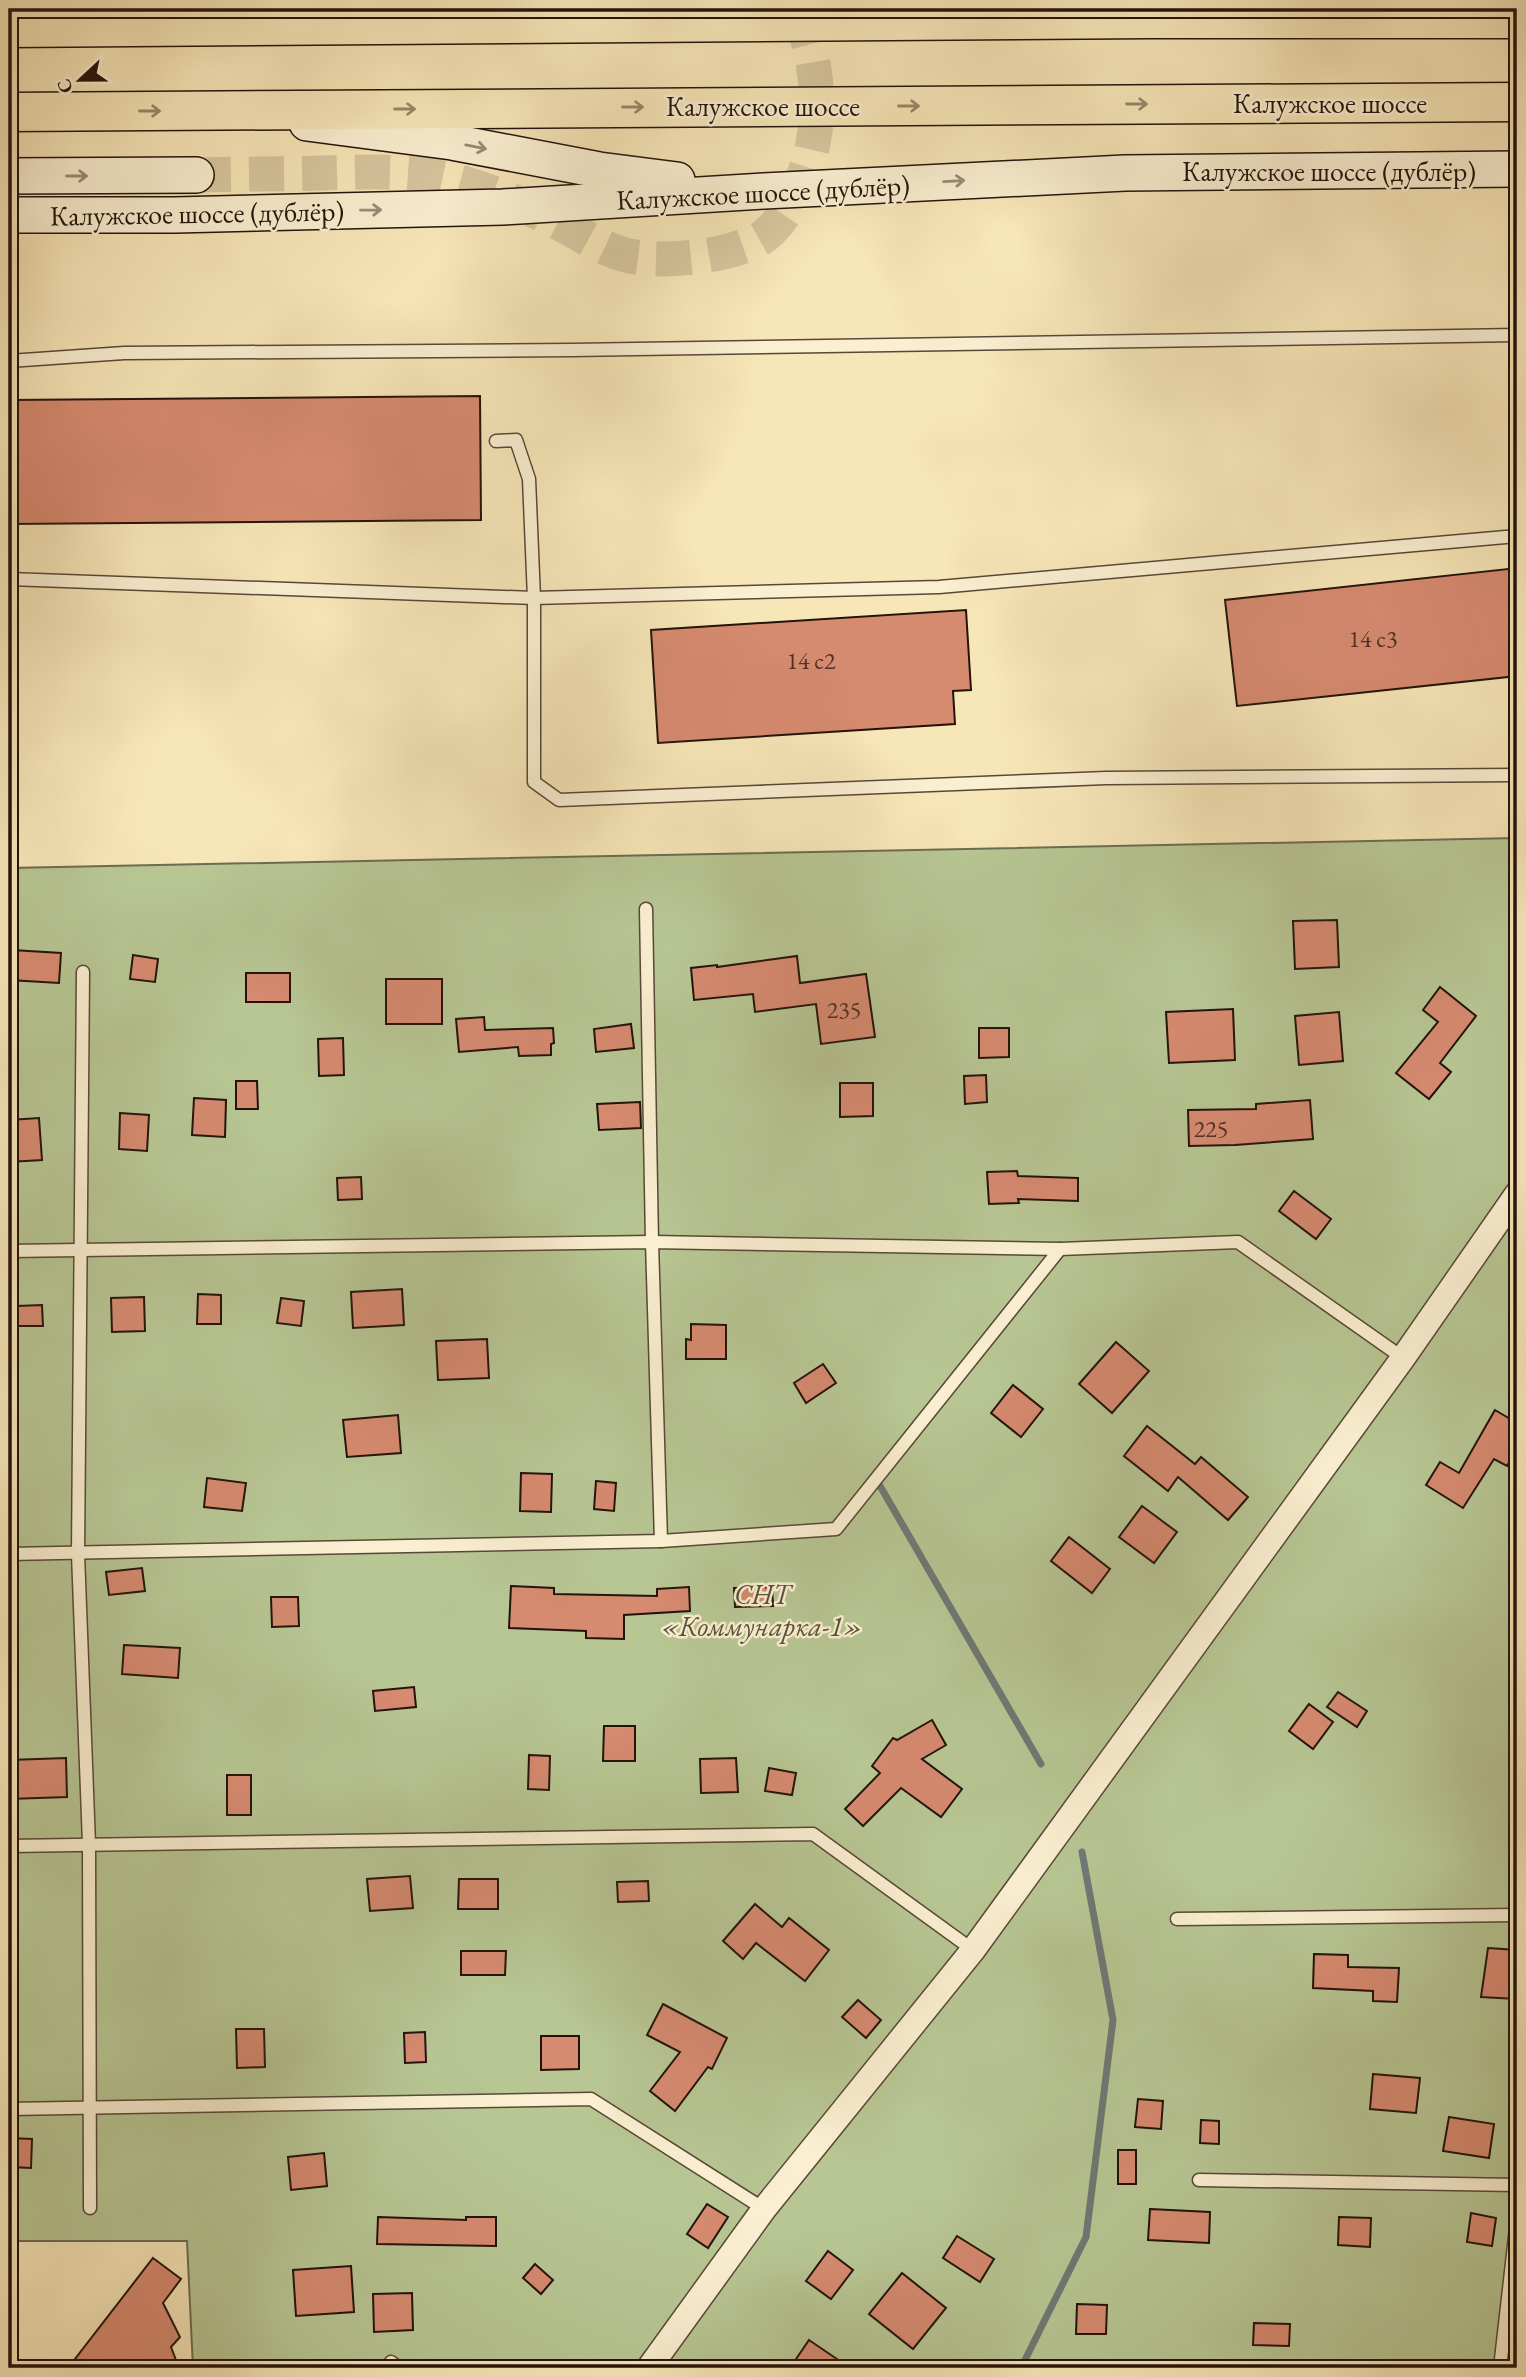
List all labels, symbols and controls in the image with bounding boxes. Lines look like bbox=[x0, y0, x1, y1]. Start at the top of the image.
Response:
north arrow bbox=[46, 46, 116, 116]
text: С bbox=[51, 75, 79, 97]
street label: Калужское шоссе bbox=[1233, 85, 1427, 121]
street label: Калужское шоссе bbox=[666, 88, 860, 124]
one-way arrow bbox=[1125, 97, 1148, 111]
one-way arrow bbox=[898, 99, 921, 113]
one-way arrow bbox=[621, 100, 644, 114]
one-way arrow bbox=[394, 102, 417, 116]
one-way arrow bbox=[139, 104, 162, 118]
one-way arrow bbox=[464, 140, 487, 154]
street label: Калужское шоссе (дублёр) bbox=[1182, 153, 1476, 189]
street label: Калужское шоссе (дублёр) bbox=[615, 166, 911, 218]
one-way arrow bbox=[65, 169, 88, 183]
one-way arrow bbox=[942, 175, 965, 188]
street label: Калужское шоссе (дублёр) bbox=[50, 192, 344, 234]
one-way arrow bbox=[359, 203, 382, 217]
house number: 14 с3 bbox=[1348, 623, 1398, 654]
house number: 14 с2 bbox=[786, 645, 836, 676]
house number: 235 bbox=[827, 994, 861, 1025]
house number: 225 bbox=[1194, 1113, 1228, 1144]
park label: СНТ «Коммунарка-1» bbox=[661, 1576, 863, 1644]

